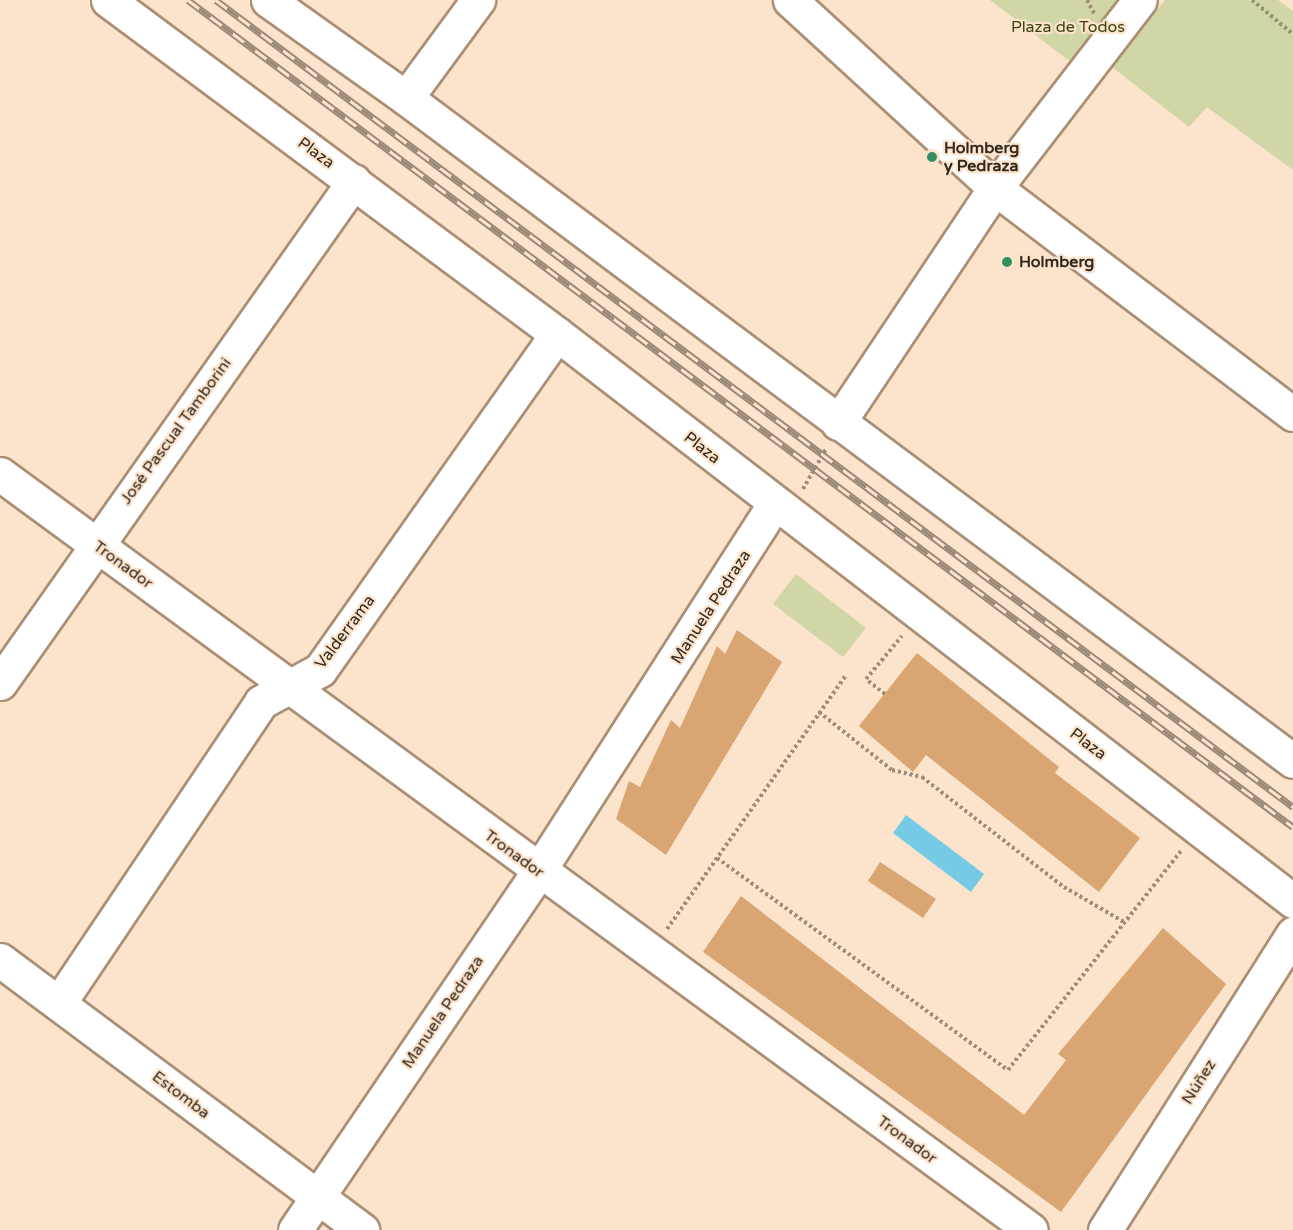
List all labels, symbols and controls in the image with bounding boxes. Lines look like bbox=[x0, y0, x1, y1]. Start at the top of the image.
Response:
park label: Plaza de Todos bbox=[1011, 17, 1125, 37]
street label: Plaza bbox=[294, 133, 338, 173]
place label: Holmberg y Pedraza bbox=[944, 138, 1019, 176]
marker: Holmberg y Pedraza bbox=[925, 150, 939, 164]
place label: Holmberg bbox=[1019, 252, 1094, 272]
marker: Holmberg bbox=[1000, 255, 1014, 269]
street label: José Pascual Tamborini bbox=[116, 354, 236, 508]
street label: Plaza bbox=[680, 428, 724, 468]
street label: Tronador bbox=[89, 537, 157, 593]
street label: Manuela Pedraza bbox=[667, 546, 755, 668]
street label: Valderrama bbox=[311, 591, 379, 673]
street label: Plaza bbox=[1066, 724, 1110, 764]
street label: Tronador bbox=[480, 826, 548, 882]
street label: Manuela Pedraza bbox=[398, 952, 488, 1072]
street label: Núñez bbox=[1178, 1056, 1220, 1108]
street label: Estomba bbox=[148, 1067, 214, 1123]
street label: Tronador bbox=[873, 1112, 941, 1168]

